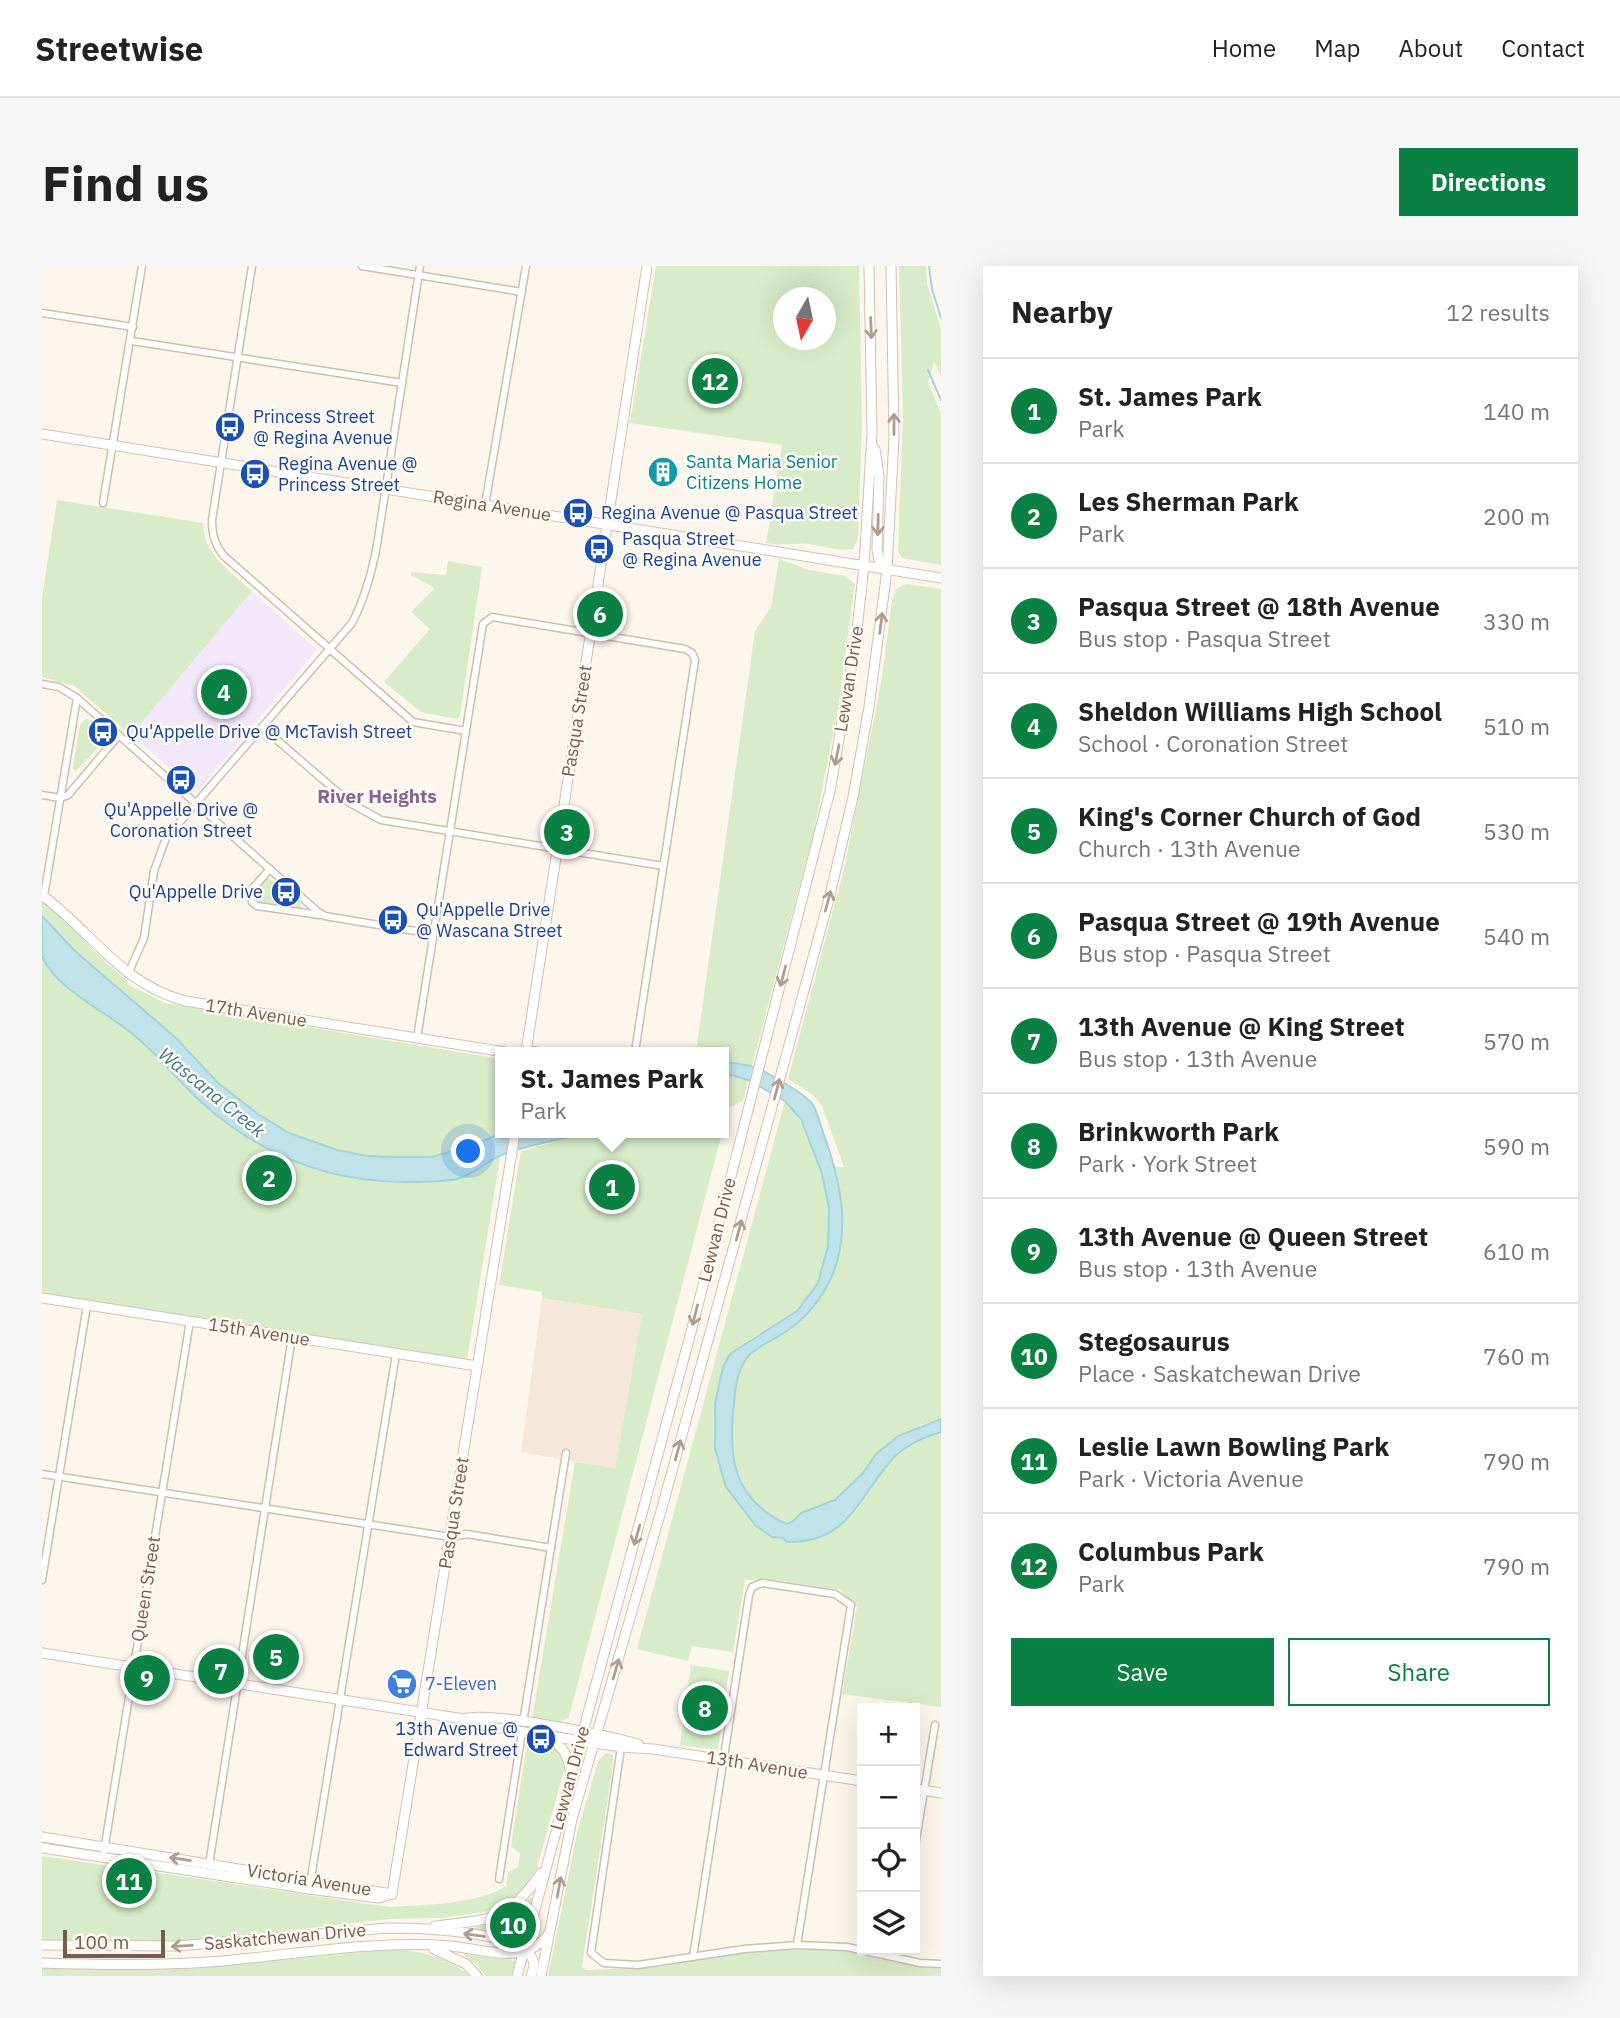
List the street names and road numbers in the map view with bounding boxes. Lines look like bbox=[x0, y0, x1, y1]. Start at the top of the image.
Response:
street label: Regina Avenue bbox=[431, 485, 553, 526]
street label: Lewvan Drive bbox=[829, 624, 868, 734]
street label: Pasqua Street bbox=[556, 663, 597, 779]
street label: 17th Avenue bbox=[204, 993, 309, 1032]
street label: Lewvan Drive bbox=[692, 1175, 741, 1285]
street label: 15th Avenue bbox=[207, 1312, 312, 1351]
street label: Pasqua Street bbox=[433, 1455, 474, 1571]
street label: Queen Street bbox=[126, 1534, 165, 1643]
street label: Lewvan Drive bbox=[545, 1723, 595, 1833]
street label: 13th Avenue bbox=[705, 1745, 810, 1784]
street label: Victoria Avenue bbox=[245, 1858, 373, 1901]
street label: Saskatchewan Drive bbox=[203, 1918, 367, 1955]

